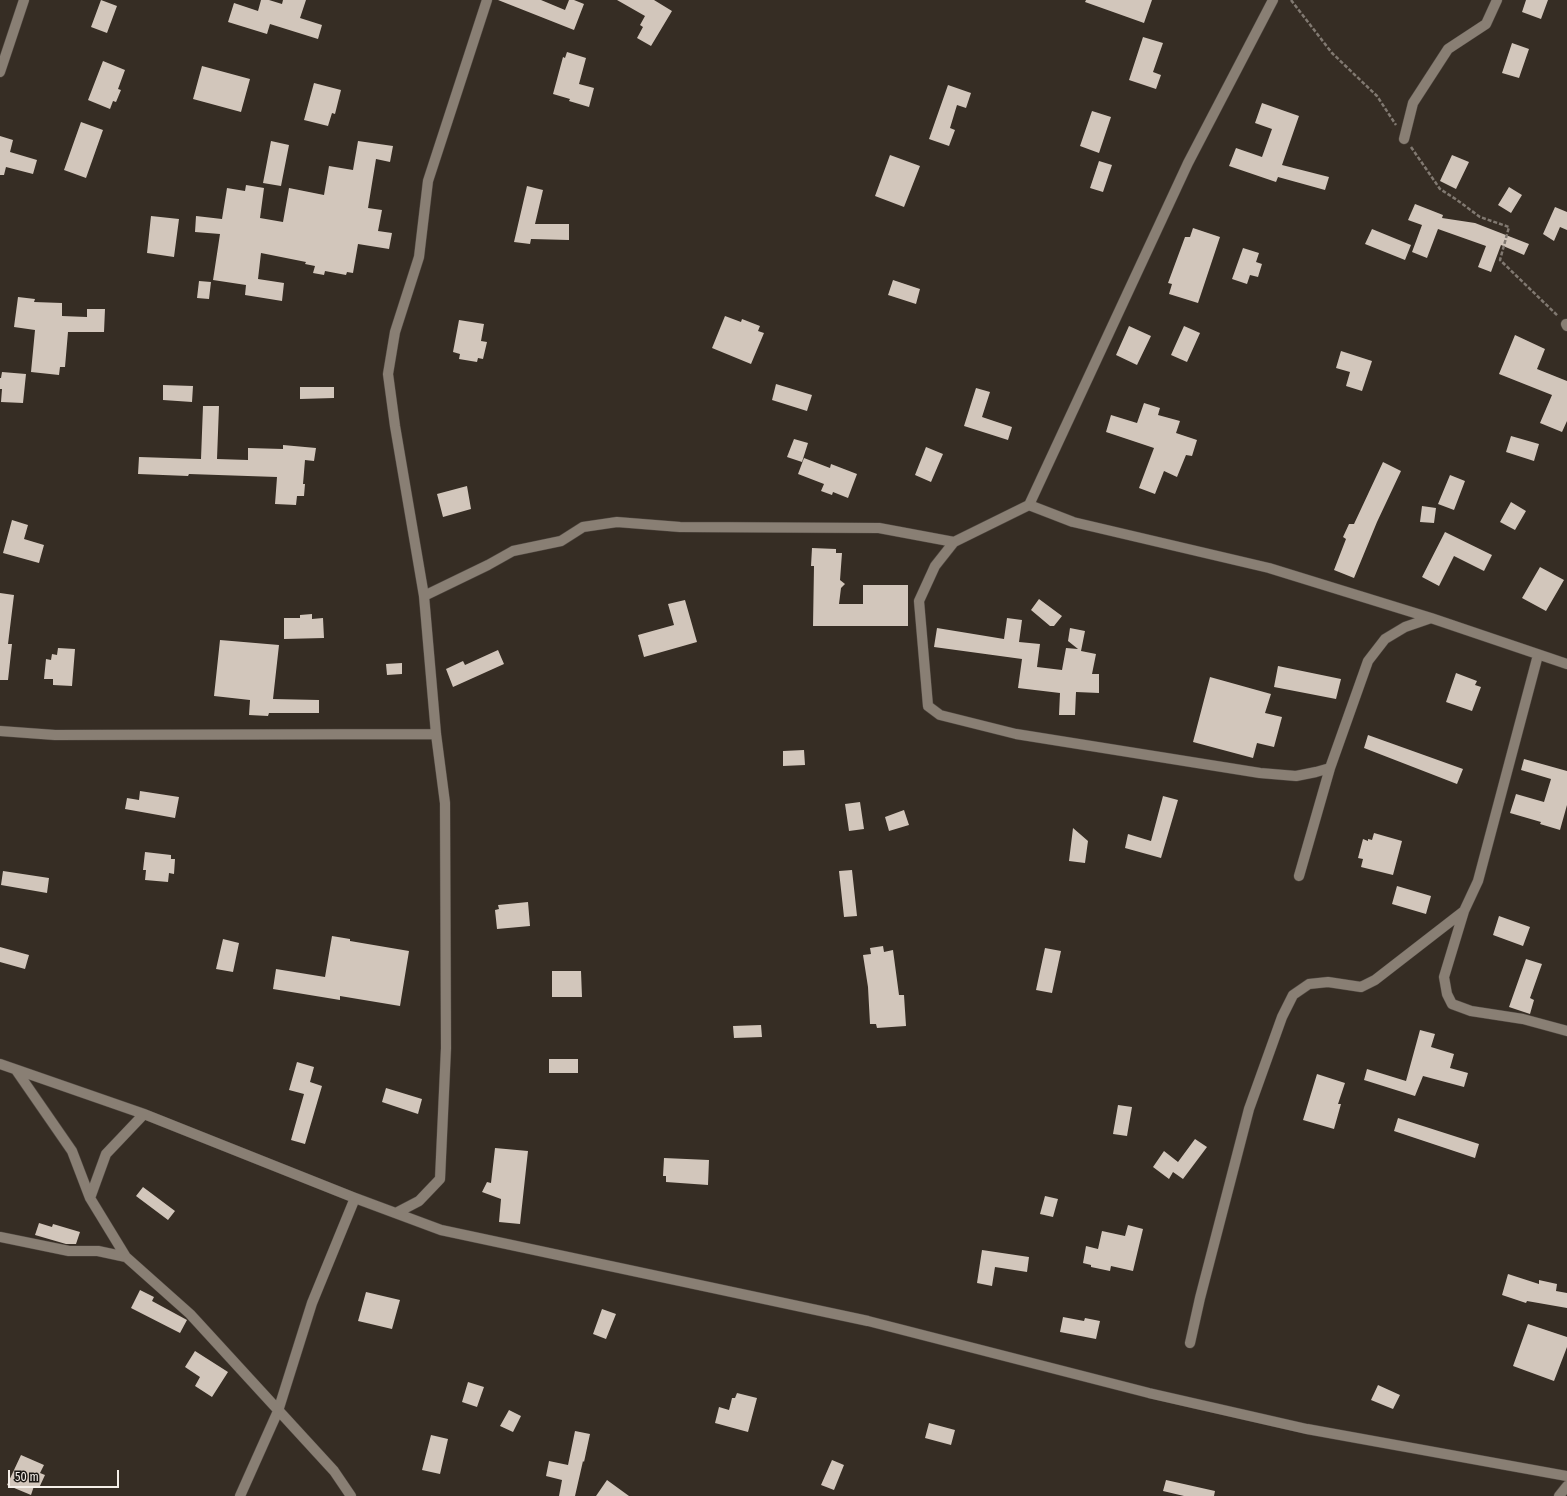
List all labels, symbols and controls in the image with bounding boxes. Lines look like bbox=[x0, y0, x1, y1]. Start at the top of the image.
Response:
scale bar bbox=[10, 1462, 121, 1488]
text: 50 m bbox=[15, 1470, 39, 1484]

